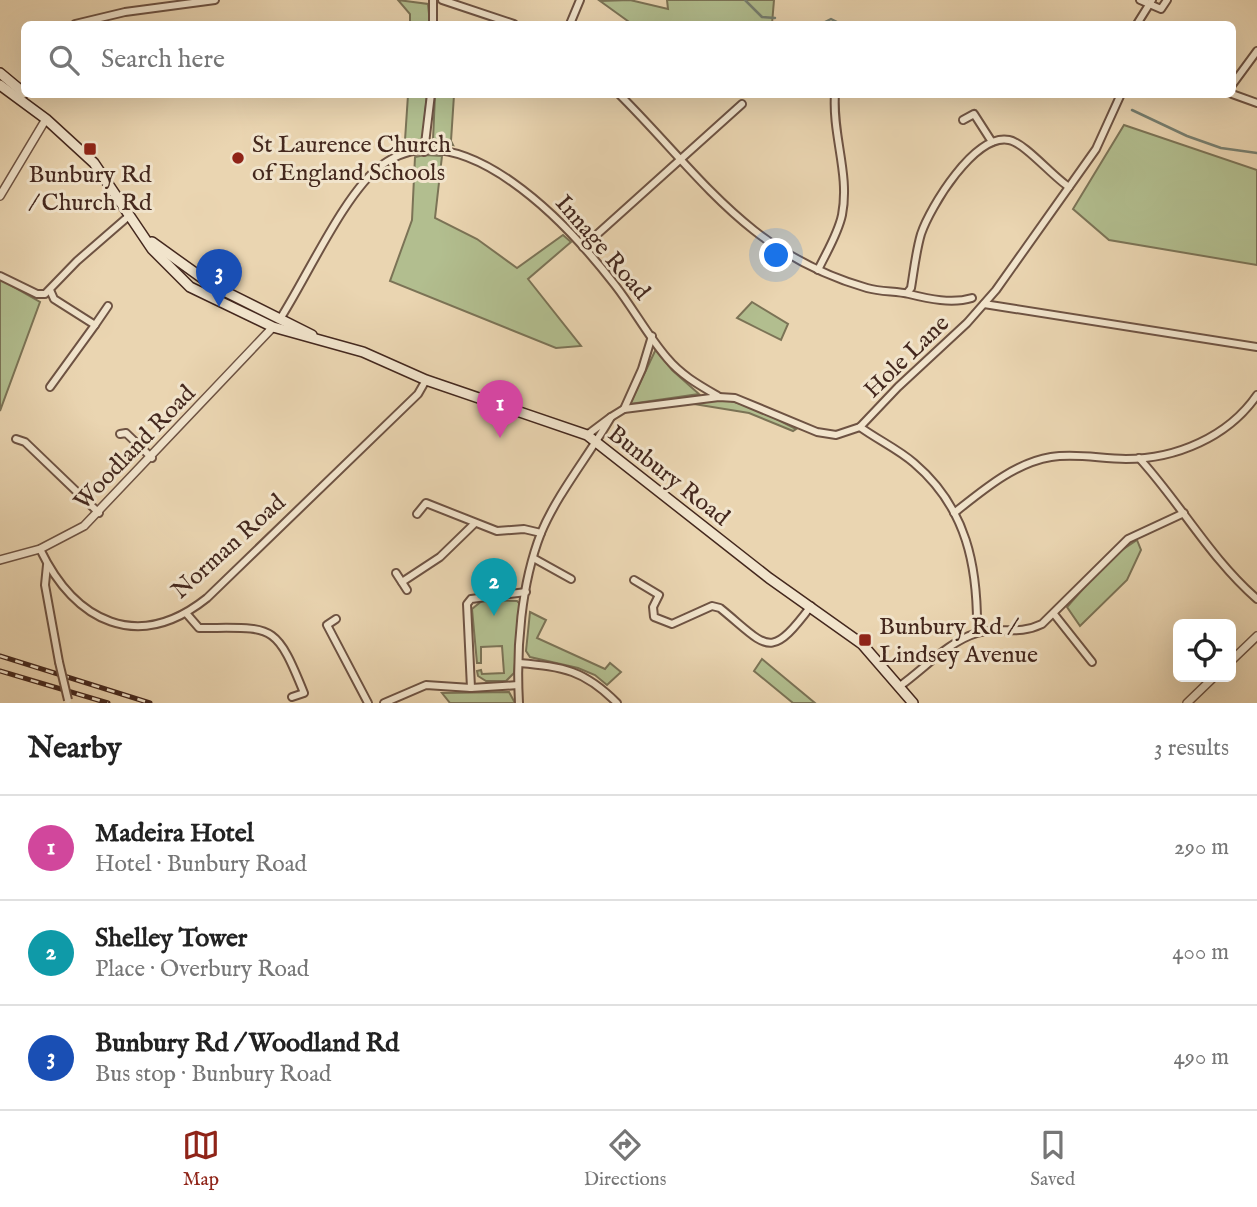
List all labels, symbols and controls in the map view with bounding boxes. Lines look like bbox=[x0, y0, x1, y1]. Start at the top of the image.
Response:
search box bbox=[21, 21, 1236, 98]
icon: search bbox=[45, 41, 83, 79]
text: Search here bbox=[101, 43, 225, 76]
place label: St Laurence Church of England Schools bbox=[252, 130, 451, 189]
marker: Bunbury Rd / Church Rd bbox=[82, 141, 98, 157]
marker: St Laurence Church of England Schools bbox=[230, 150, 246, 166]
place label: Bunbury Rd / Church Rd bbox=[28, 160, 152, 219]
street label: Innage Road bbox=[548, 189, 656, 307]
your location bbox=[759, 238, 793, 272]
pin: 3 bbox=[196, 249, 242, 307]
street label: Hole Lane bbox=[858, 309, 956, 405]
street label: Woodland Road bbox=[68, 379, 203, 517]
pin: 1 bbox=[477, 380, 523, 438]
street label: Bunbury Road bbox=[601, 419, 735, 534]
street label: Norman Road bbox=[166, 488, 293, 606]
pin: 2 bbox=[471, 558, 517, 616]
place label: Bunbury Rd / Lindsey Avenue bbox=[879, 612, 1038, 671]
map controls bbox=[1173, 619, 1236, 682]
button: locate bbox=[1173, 619, 1236, 682]
marker: Bunbury Rd / Lindsey Avenue bbox=[857, 632, 873, 648]
text: Nearby bbox=[28, 730, 121, 768]
text: 3 results bbox=[1154, 734, 1229, 763]
text: Madeira Hotel bbox=[95, 817, 254, 850]
text: 1 bbox=[47, 833, 55, 862]
text: 290 m bbox=[1174, 833, 1229, 862]
text: Hotel · Bunbury Road bbox=[95, 850, 307, 879]
text: Shelley Tower bbox=[95, 922, 247, 955]
text: 2 bbox=[46, 938, 56, 967]
text: 400 m bbox=[1172, 938, 1229, 967]
text: Place · Overbury Road bbox=[95, 955, 309, 984]
text: Bunbury Rd / Woodland Rd bbox=[95, 1027, 399, 1060]
text: 3 bbox=[47, 1043, 55, 1072]
text: 490 m bbox=[1174, 1043, 1229, 1072]
text: Bus stop · Bunbury Road bbox=[95, 1060, 331, 1089]
tab: Map bbox=[182, 1126, 220, 1192]
tab: Directions bbox=[584, 1126, 666, 1192]
tab: Saved bbox=[1030, 1126, 1075, 1192]

